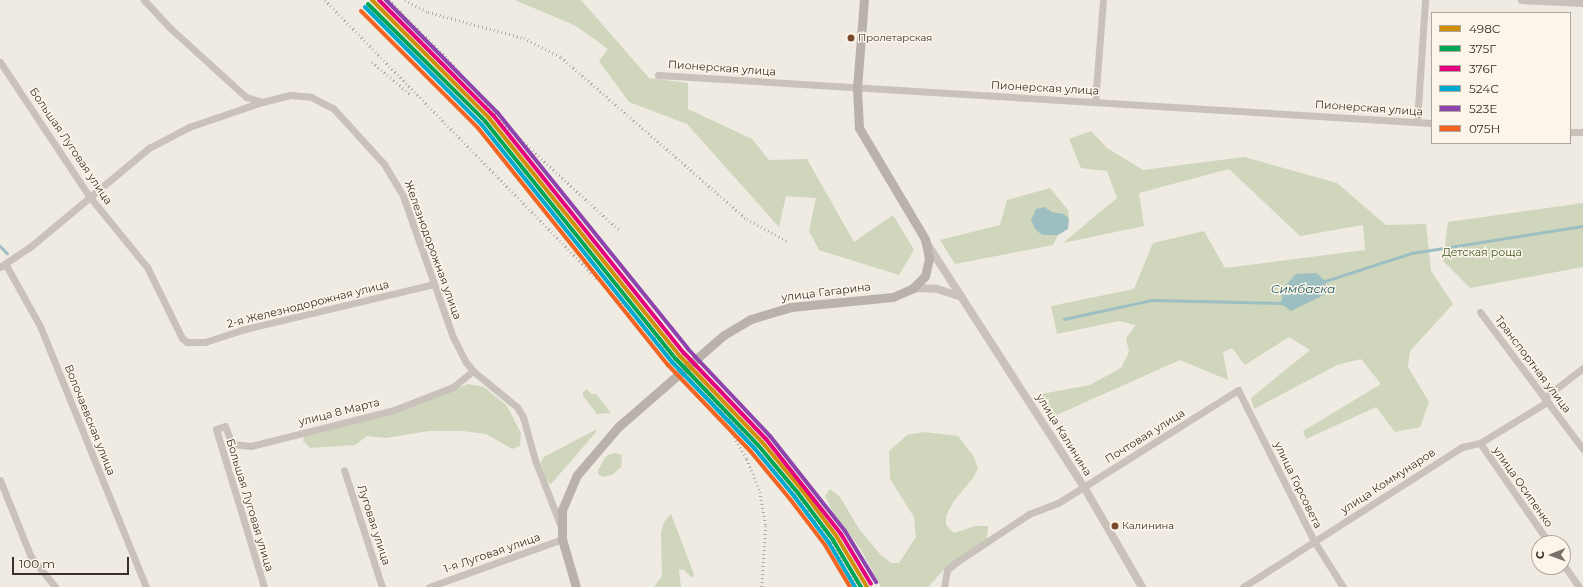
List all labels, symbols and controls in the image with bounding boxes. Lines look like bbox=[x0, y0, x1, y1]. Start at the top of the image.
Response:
legend bbox=[1431, 12, 1571, 144]
text: 498С bbox=[1469, 21, 1500, 36]
place label: Пролетарская bbox=[858, 32, 932, 44]
marker: Пролетарская bbox=[846, 33, 856, 43]
text: 375Г bbox=[1469, 41, 1496, 56]
street label: Пионерская улица bbox=[668, 58, 776, 78]
text: 376Г bbox=[1469, 61, 1497, 76]
street label: Пионерская улица bbox=[991, 79, 1099, 97]
text: 524С bbox=[1469, 81, 1499, 96]
street label: Большая Луговая улица bbox=[27, 85, 115, 207]
street label: Пионерская улица bbox=[1315, 98, 1423, 118]
text: 523Е bbox=[1469, 101, 1497, 116]
text: 075Н bbox=[1469, 121, 1500, 136]
street label: Железнодорожная улица bbox=[402, 179, 464, 321]
park label: Детская роща bbox=[1442, 245, 1522, 259]
street label: 2-я Железнодорожная улица bbox=[226, 277, 390, 331]
street label: улица Гагарина bbox=[780, 280, 872, 304]
water label: Симбаска bbox=[1271, 282, 1335, 296]
street label: Транспортная улица bbox=[1492, 313, 1574, 415]
street label: Волочаевская улица bbox=[62, 363, 118, 477]
street label: улица Калинина bbox=[1033, 391, 1095, 479]
street label: улица 8 Марта bbox=[297, 396, 381, 428]
street label: Почтовая улица bbox=[1103, 406, 1187, 466]
street label: Большая Луговая улица bbox=[224, 437, 276, 573]
street label: улица Горсовета bbox=[1271, 440, 1325, 530]
street label: улица Осипенко bbox=[1490, 444, 1556, 530]
street label: улица Коммунаров bbox=[1338, 445, 1438, 517]
street label: Луговая улица bbox=[355, 483, 393, 567]
place label: Калинина bbox=[1122, 520, 1174, 532]
marker: Калинина bbox=[1110, 521, 1120, 531]
street label: 1-я Луговая улица bbox=[442, 530, 542, 576]
north arrow bbox=[1531, 535, 1571, 575]
scale bar bbox=[14, 549, 131, 575]
text: С bbox=[1533, 551, 1547, 559]
text: 100 m bbox=[19, 556, 55, 571]

